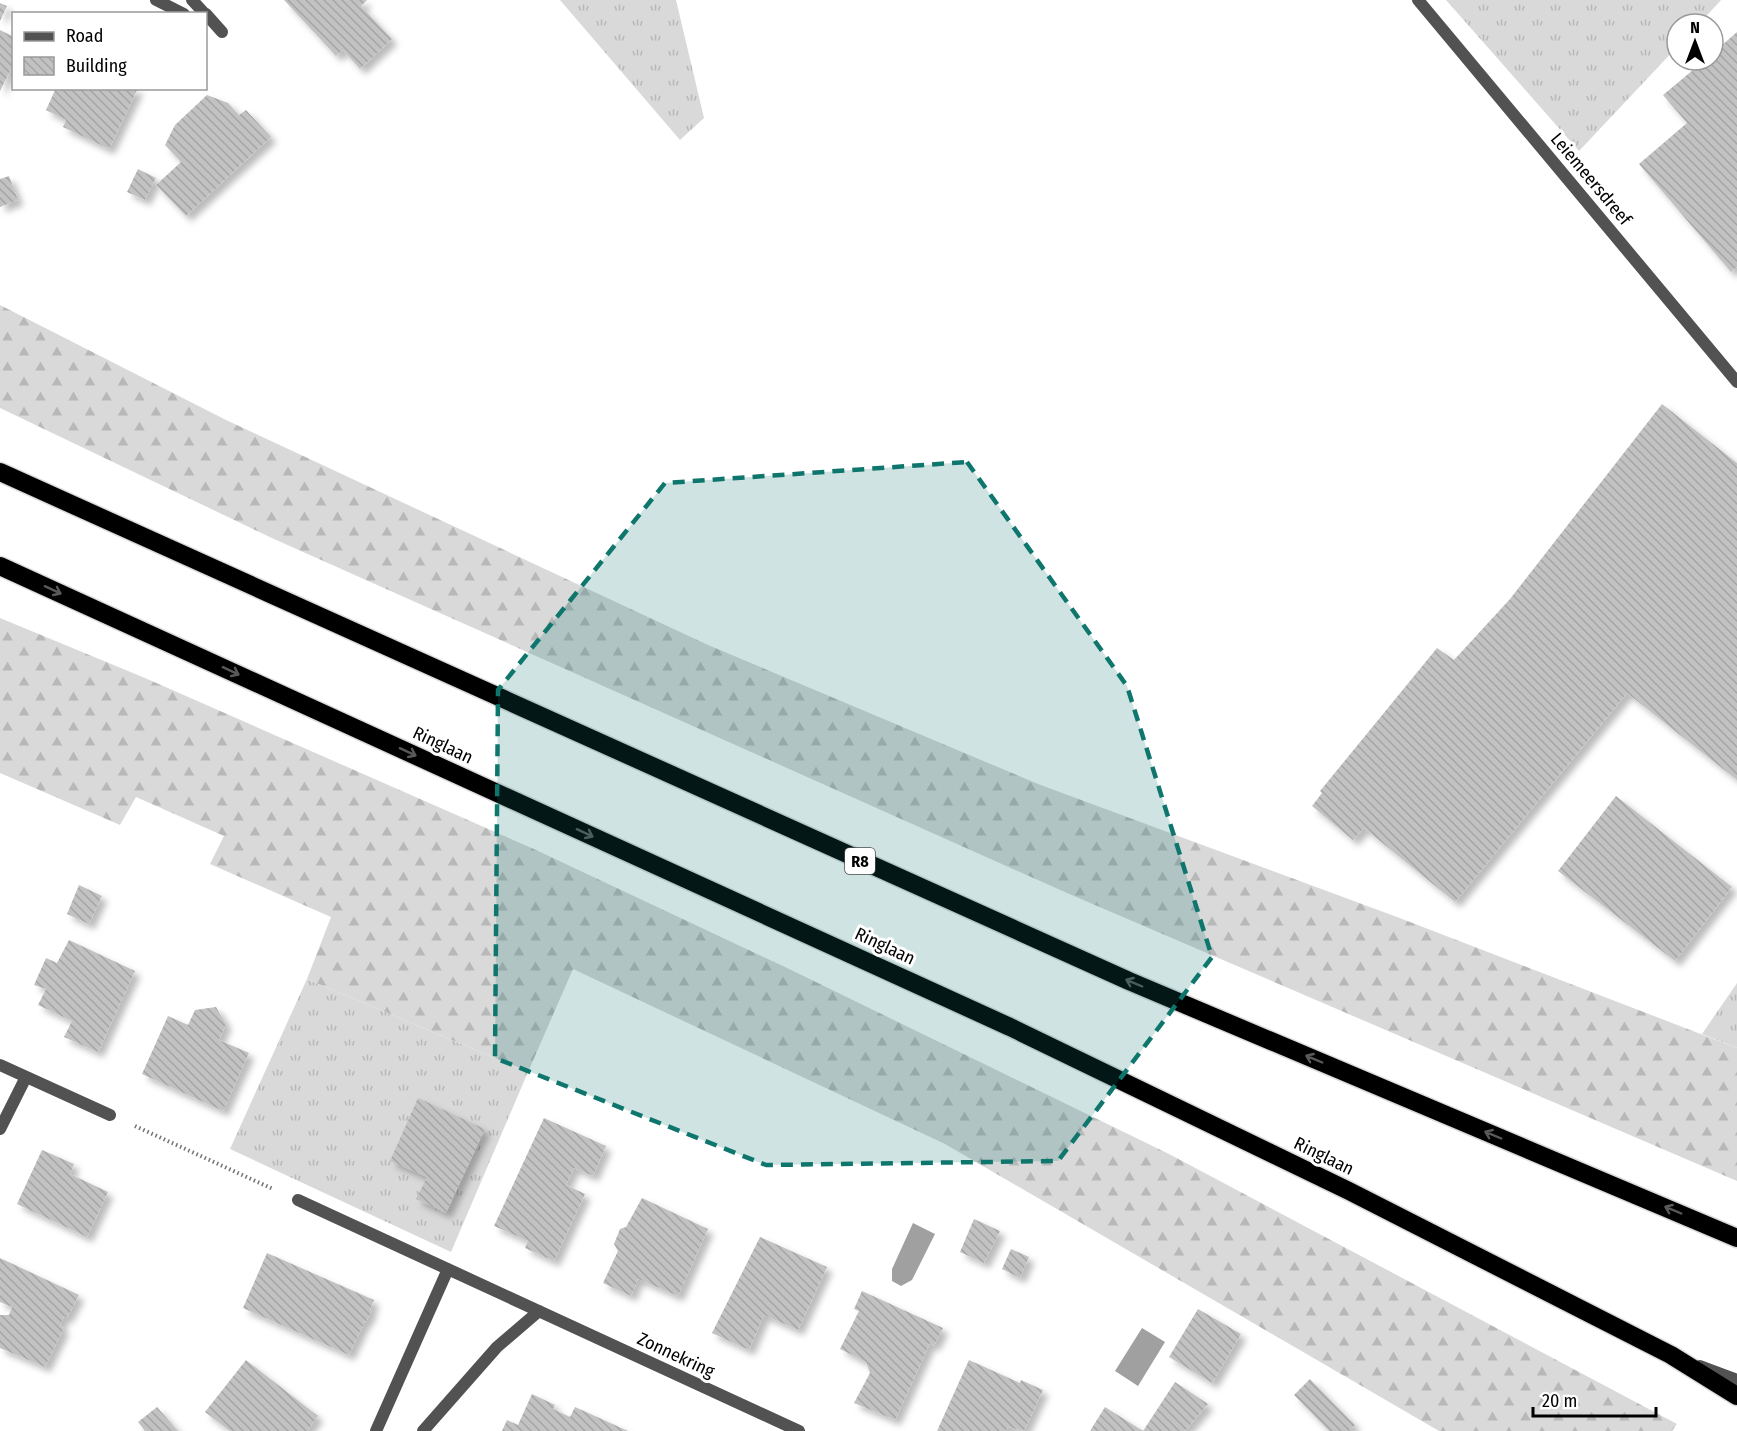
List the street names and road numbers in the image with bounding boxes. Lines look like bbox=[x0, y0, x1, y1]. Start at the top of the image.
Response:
street label: Leiemeersdreef bbox=[1546, 128, 1637, 231]
street label: Ringlaan bbox=[409, 722, 477, 768]
road number: R8 bbox=[845, 848, 875, 874]
street label: Ringlaan bbox=[851, 923, 919, 969]
street label: Ringlaan bbox=[1290, 1132, 1358, 1180]
street label: Zonnekring bbox=[634, 1328, 719, 1383]

